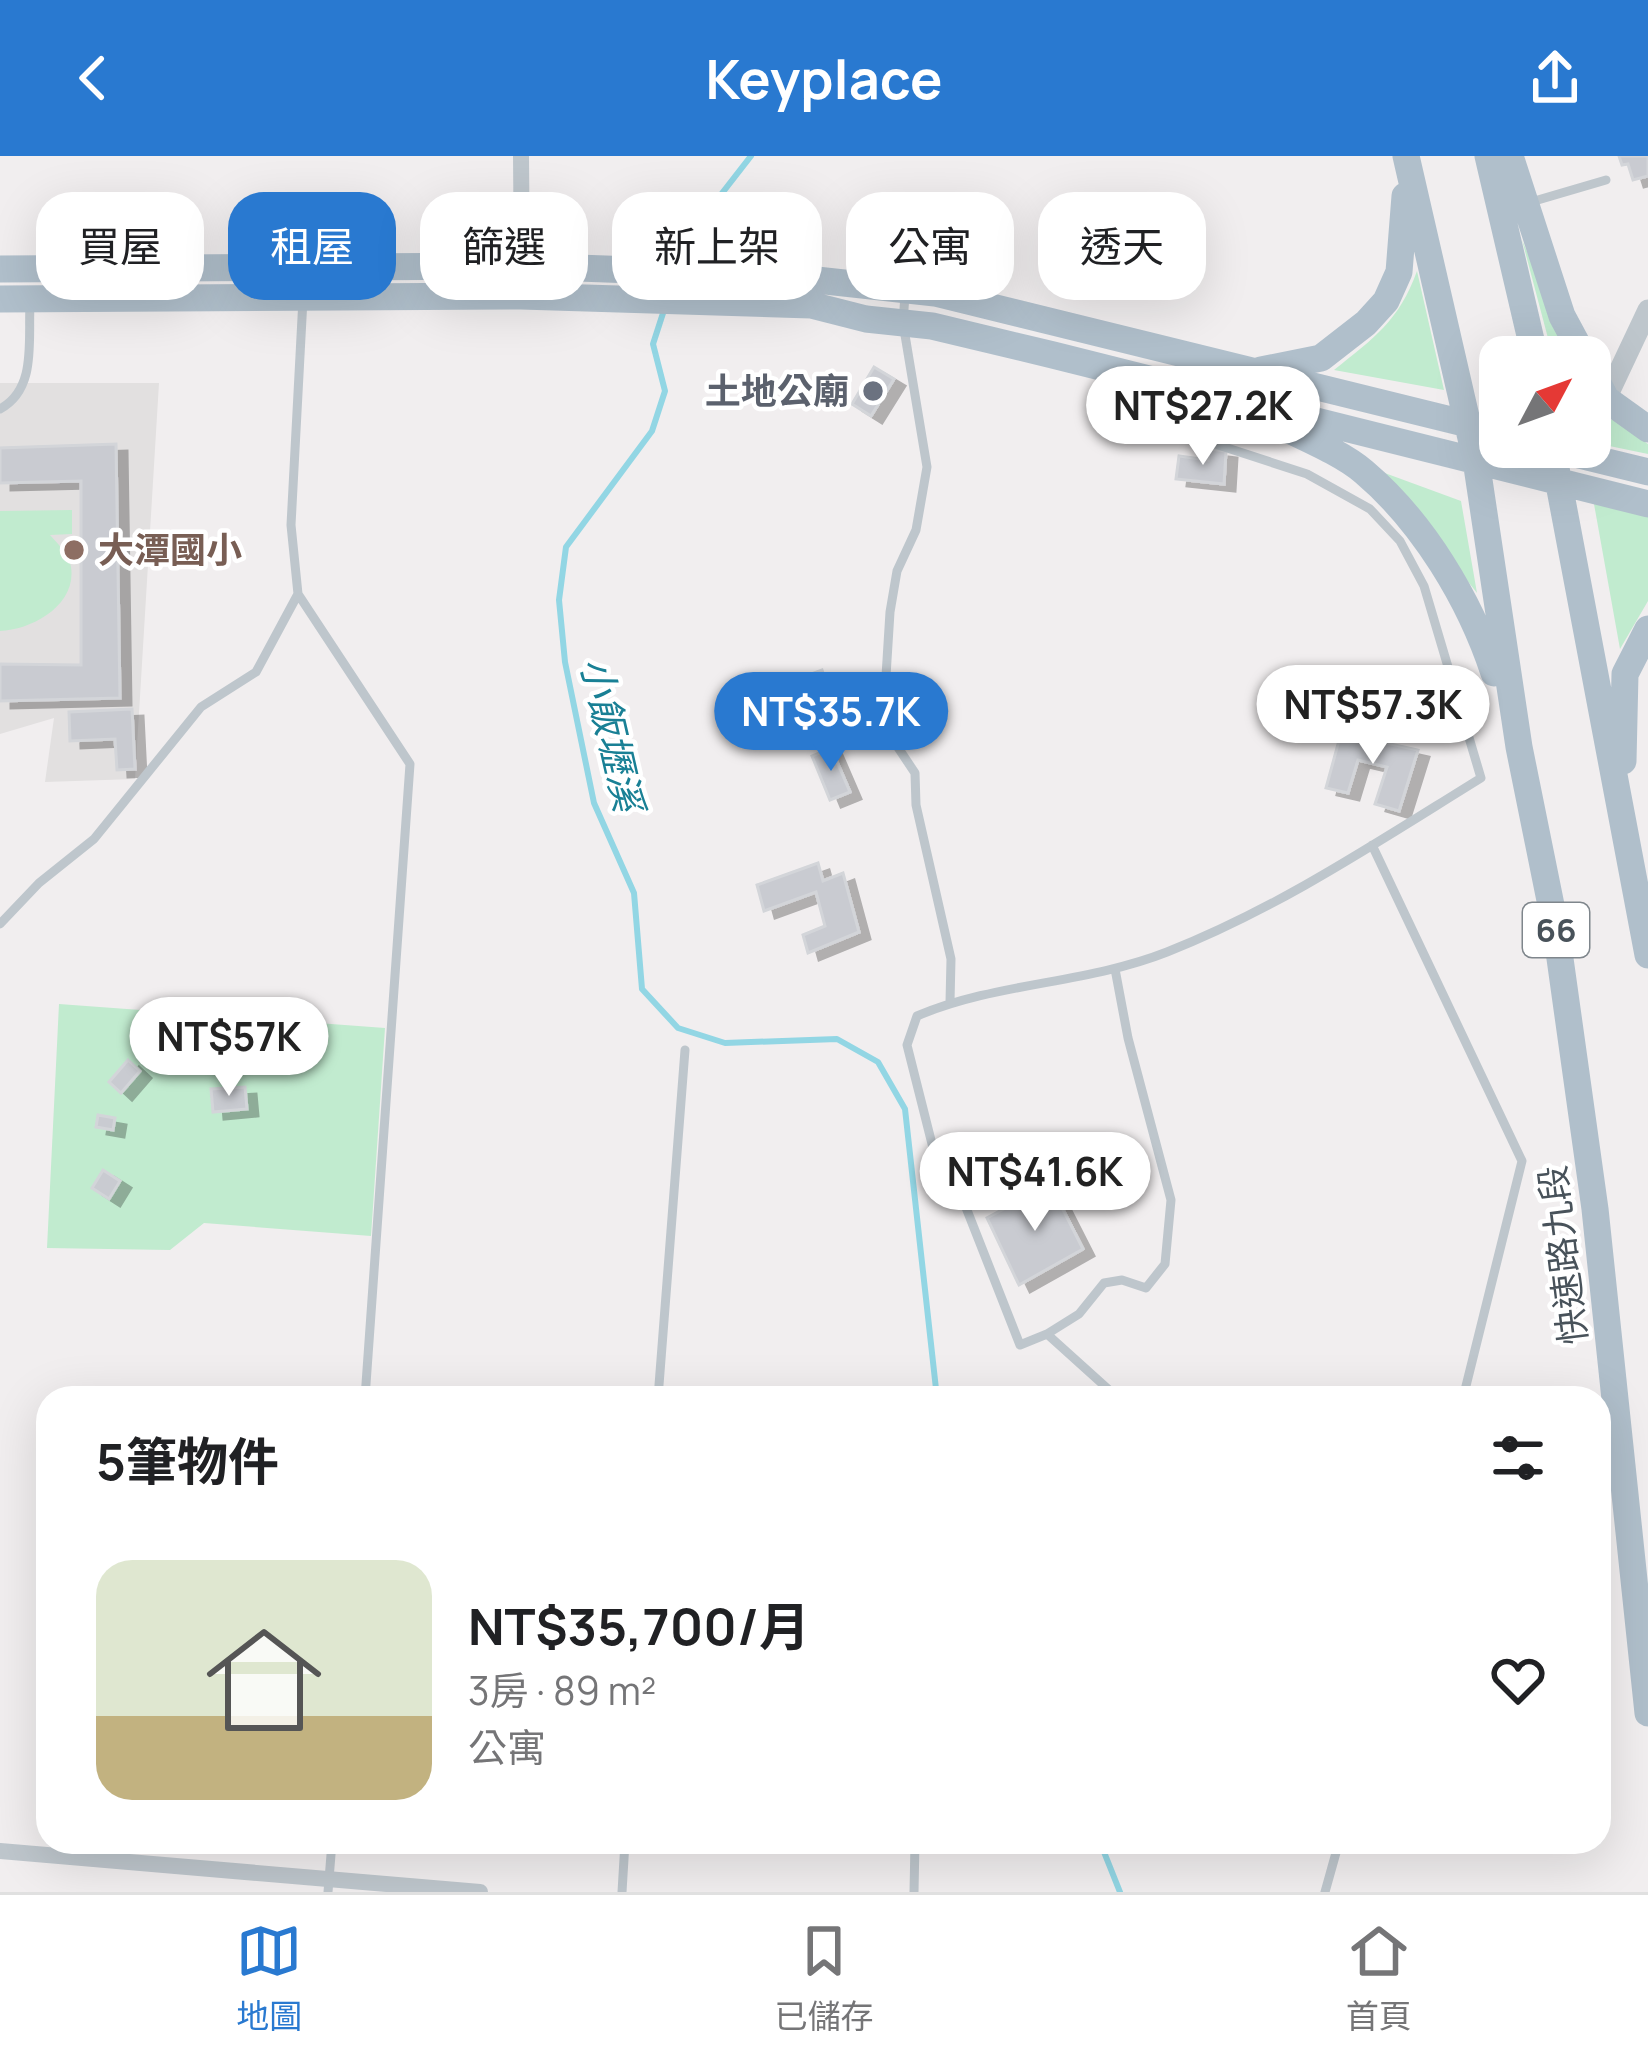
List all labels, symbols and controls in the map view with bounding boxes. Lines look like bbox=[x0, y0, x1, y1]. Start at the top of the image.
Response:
text: Keyplace bbox=[705, 41, 943, 115]
icon: back bbox=[60, 45, 126, 111]
icon: share bbox=[1522, 45, 1588, 111]
chip: 買屋 bbox=[36, 192, 204, 300]
chip: 租屋 bbox=[228, 192, 396, 300]
chip: 篩選 bbox=[420, 192, 588, 300]
chip: 新上架 bbox=[612, 192, 822, 300]
chip: 公寓 bbox=[846, 192, 1014, 300]
chip: 透天 bbox=[1038, 192, 1206, 300]
north arrow bbox=[1479, 336, 1611, 468]
map controls bbox=[1479, 336, 1611, 468]
place label: 土地公廟 bbox=[705, 366, 849, 415]
pin: NT$27.2K bbox=[1079, 366, 1327, 468]
marker: 土地公廟 bbox=[860, 378, 886, 404]
text: NT$27.2K bbox=[1113, 378, 1293, 432]
place label: 大潭國小 bbox=[98, 525, 242, 574]
marker: 大潭國小 bbox=[61, 537, 87, 563]
water label: 小飯壢溪 bbox=[569, 652, 658, 821]
pin: NT$57.3K bbox=[1249, 665, 1497, 767]
pin: NT$35.7K bbox=[707, 672, 955, 774]
text: NT$57.3K bbox=[1284, 677, 1462, 731]
text: NT$35.7K bbox=[741, 684, 921, 738]
road number: 66 bbox=[1523, 903, 1589, 957]
pin: NT$57K bbox=[131, 997, 327, 1099]
text: NT$57K bbox=[156, 1009, 302, 1063]
pin: NT$41.6K bbox=[911, 1132, 1159, 1234]
text: NT$41.6K bbox=[947, 1144, 1123, 1198]
street label: 快速路九段 bbox=[1527, 1163, 1598, 1347]
icon: filters bbox=[1485, 1425, 1551, 1491]
text: 5筆物件 bbox=[96, 1426, 279, 1495]
text: NT$35,700/月 bbox=[468, 1591, 810, 1660]
icon: home bbox=[192, 1608, 336, 1752]
icon: heart bbox=[1485, 1647, 1551, 1713]
text: 3房 · 89 m² bbox=[468, 1663, 656, 1717]
text: 公寓 bbox=[468, 1720, 546, 1774]
tab: 地圖 bbox=[236, 1918, 302, 2038]
tab: 已儲存 bbox=[774, 1918, 873, 2038]
tab: 首頁 bbox=[1346, 1918, 1412, 2038]

